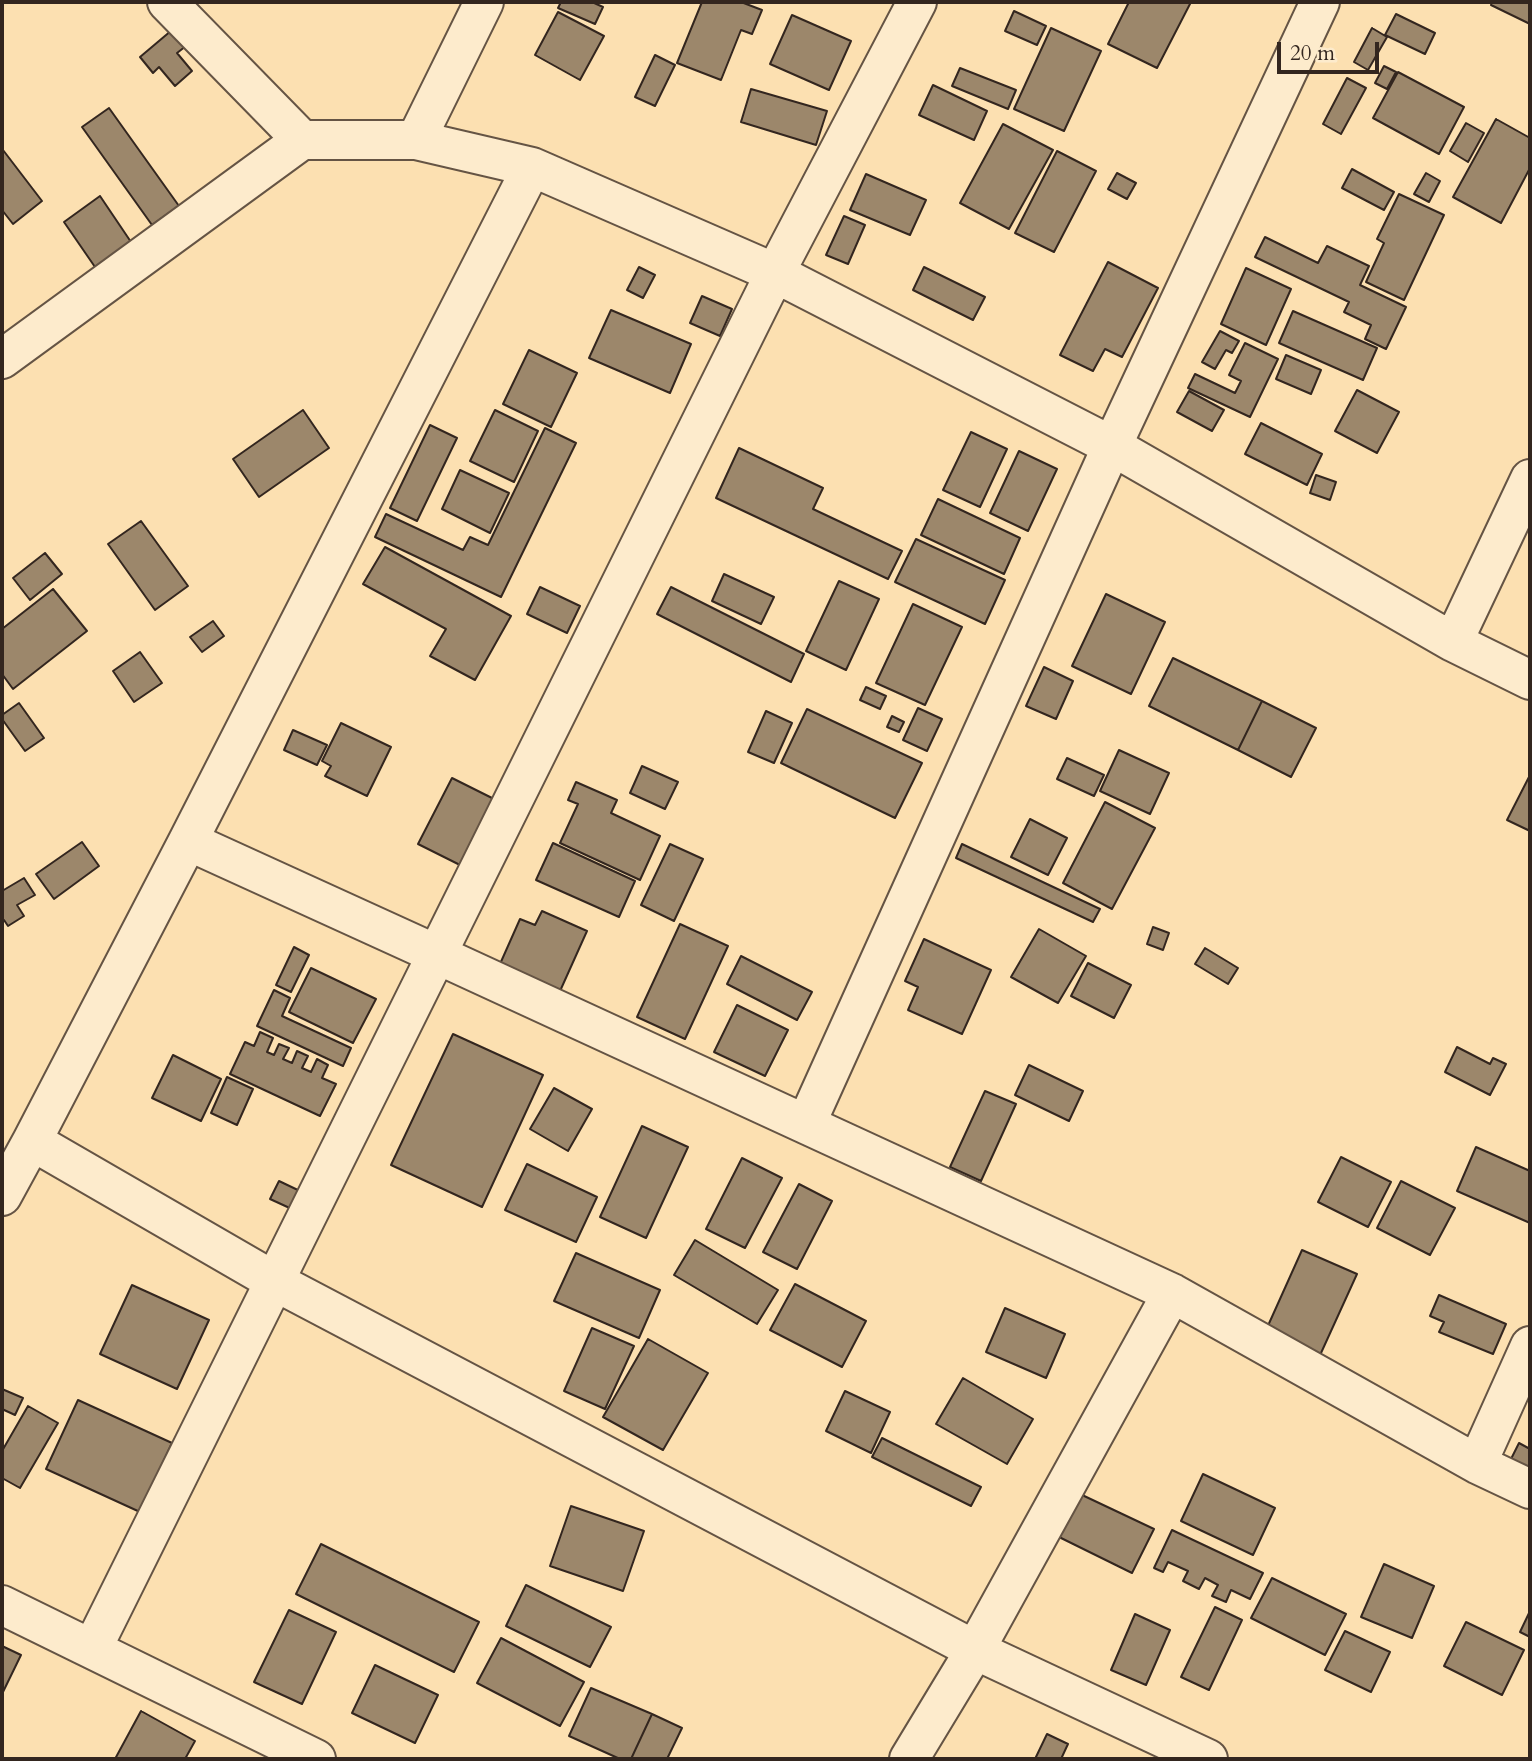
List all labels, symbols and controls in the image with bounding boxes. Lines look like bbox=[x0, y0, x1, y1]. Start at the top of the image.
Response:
scale bar bbox=[1280, 28, 1382, 72]
text: 20 m bbox=[1290, 39, 1335, 68]

